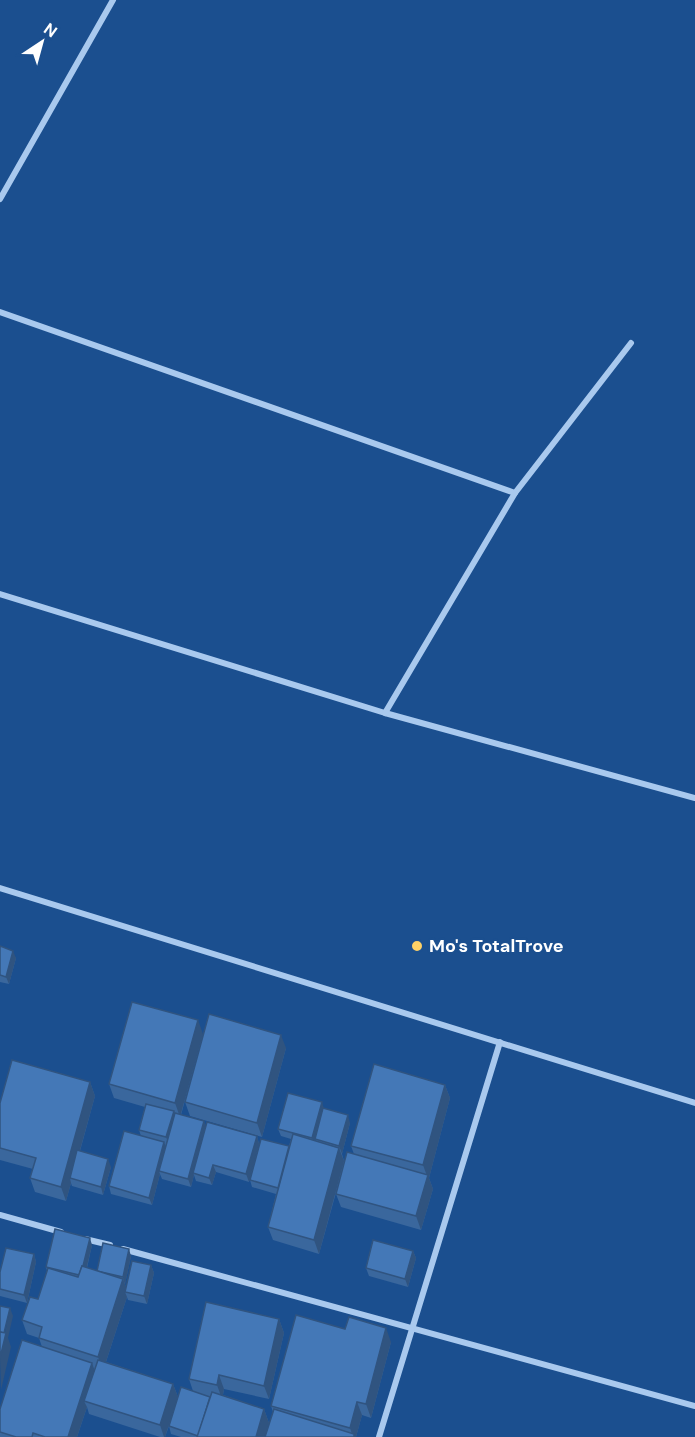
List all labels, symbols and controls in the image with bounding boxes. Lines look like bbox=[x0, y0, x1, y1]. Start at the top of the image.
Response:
north arrow bbox=[12, 12, 72, 72]
text: N bbox=[40, 18, 61, 42]
place label: Mo's TotalTrove bbox=[429, 934, 564, 958]
marker: Mo's TotalTrove bbox=[410, 939, 424, 953]

